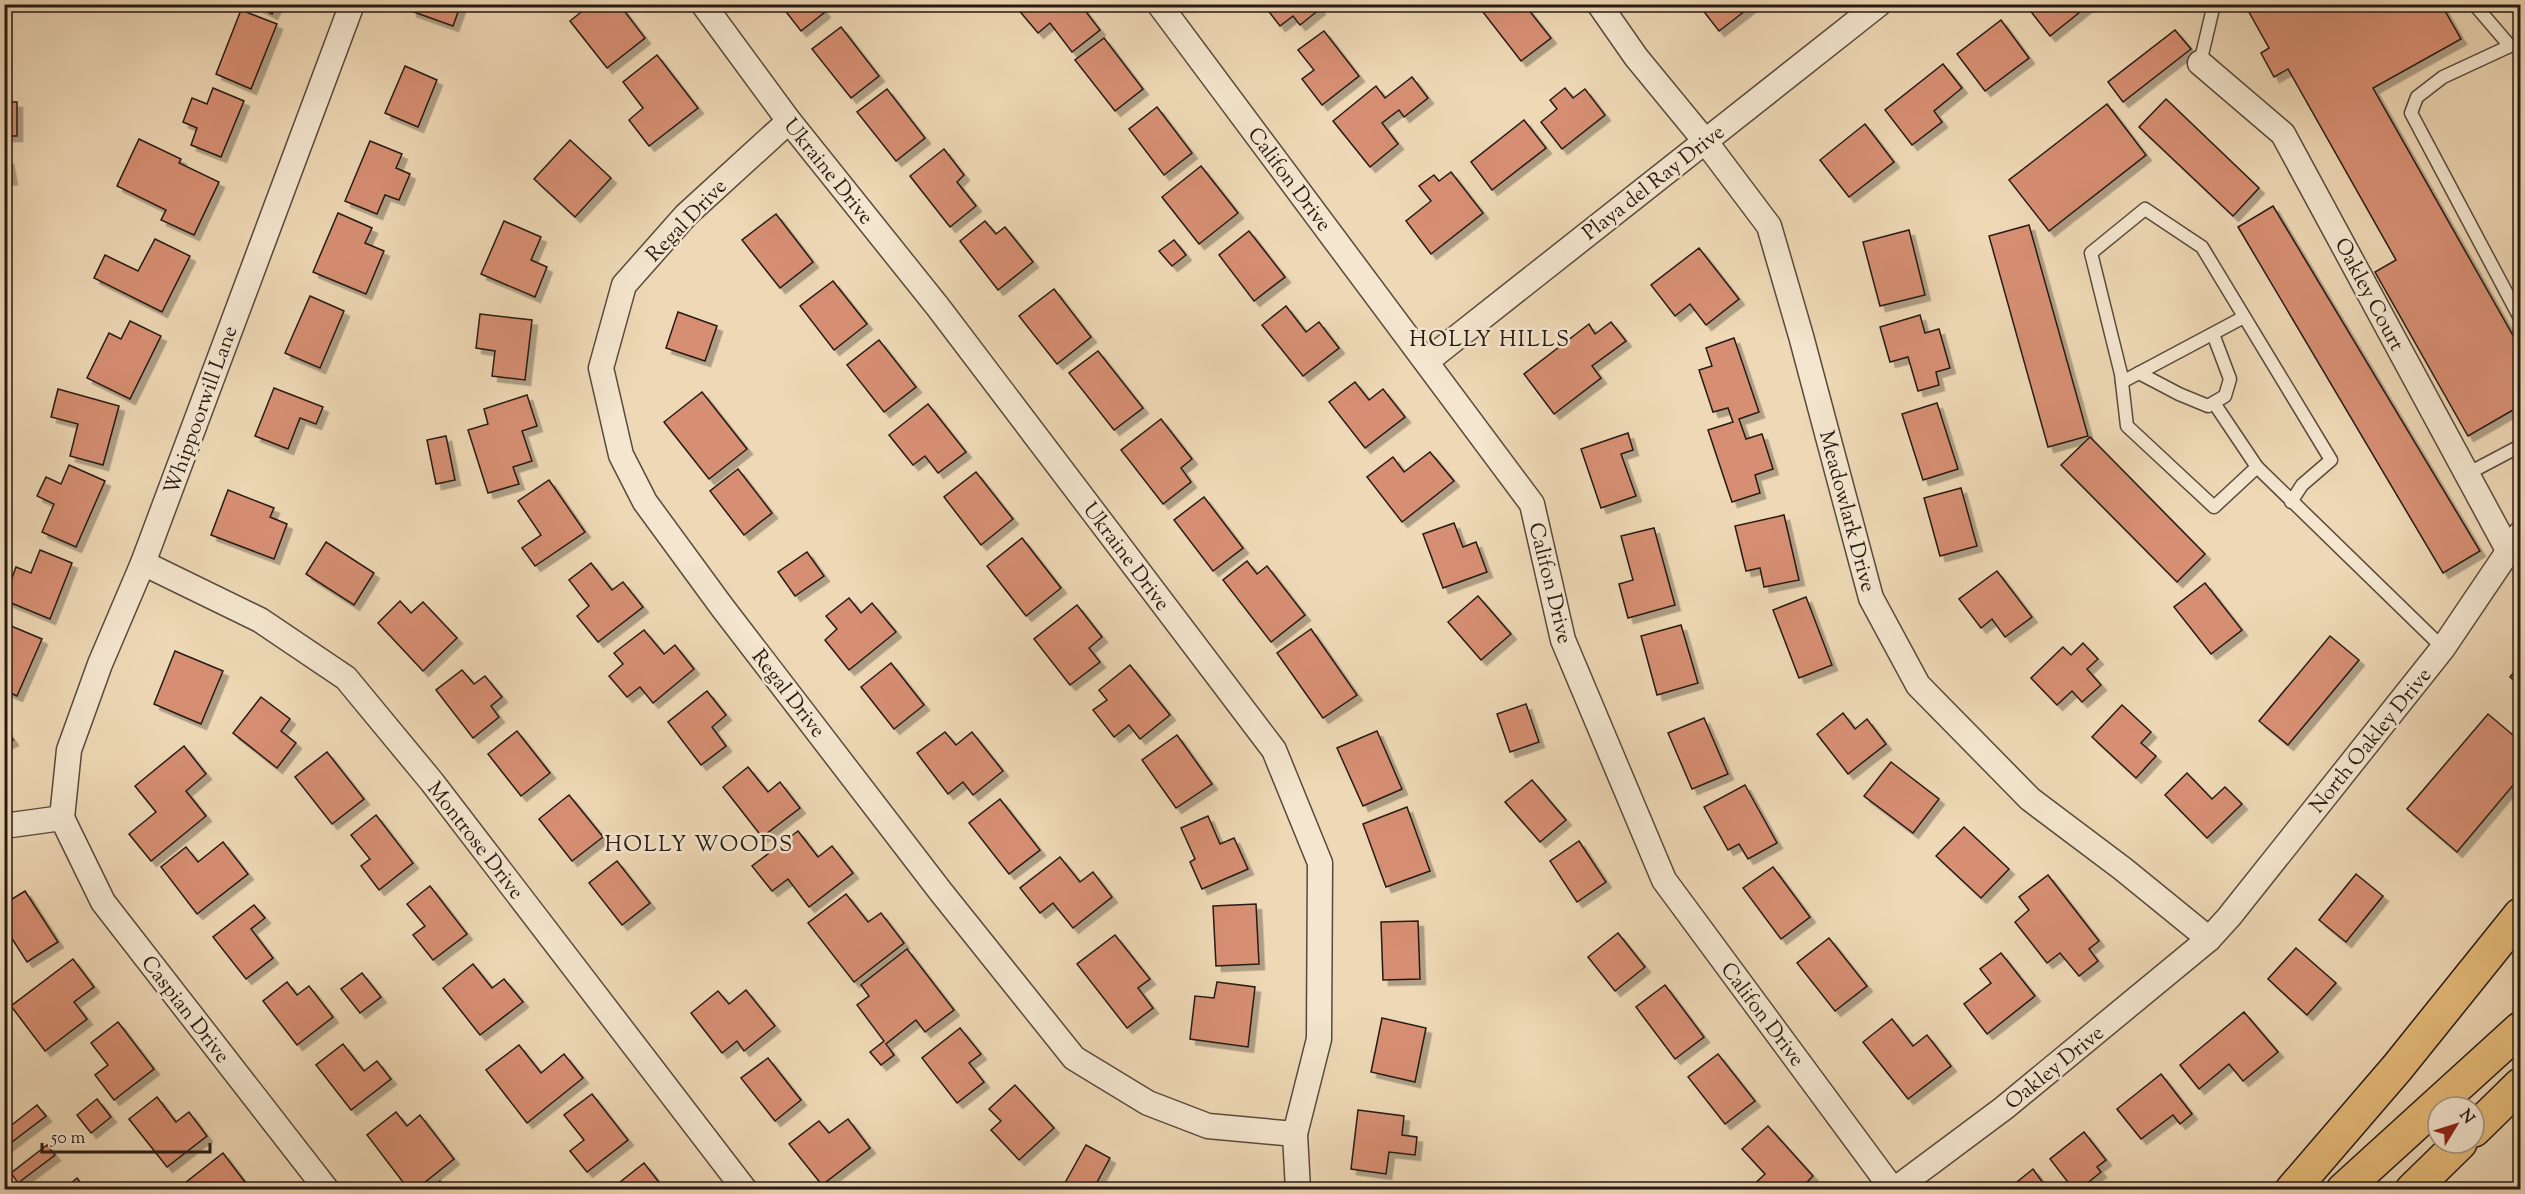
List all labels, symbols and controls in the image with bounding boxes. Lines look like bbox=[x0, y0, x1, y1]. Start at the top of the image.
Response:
street label: Ukraine Drive bbox=[775, 113, 880, 232]
street label: Playa del Ray Drive bbox=[1577, 118, 1732, 249]
street label: Califon Drive bbox=[1239, 122, 1338, 239]
street label: Regal Drive bbox=[640, 173, 735, 270]
street label: Oakley Court bbox=[2326, 233, 2411, 357]
street label: Whippoorwill Lane bbox=[157, 322, 246, 499]
district label: HOLLY HILLS bbox=[1409, 325, 1571, 357]
street label: Meadowlark Drive bbox=[1810, 428, 1882, 595]
street label: Ukraine Drive bbox=[1075, 497, 1176, 618]
street label: Califon Drive bbox=[1520, 520, 1579, 647]
street label: Regal Drive bbox=[743, 644, 832, 745]
street label: North Oakley Drive bbox=[2303, 662, 2440, 820]
street label: Montrose Drive bbox=[419, 776, 530, 907]
district label: HOLLY WOODS bbox=[604, 830, 794, 862]
street label: Caspian Drive bbox=[133, 950, 236, 1070]
street label: Califon Drive bbox=[1712, 957, 1811, 1074]
street label: Oakley Drive bbox=[1999, 1019, 2111, 1118]
north arrow bbox=[2426, 1095, 2486, 1155]
text: N bbox=[2453, 1105, 2479, 1130]
scale bar bbox=[42, 1116, 210, 1154]
text: 50 m bbox=[50, 1126, 86, 1152]

